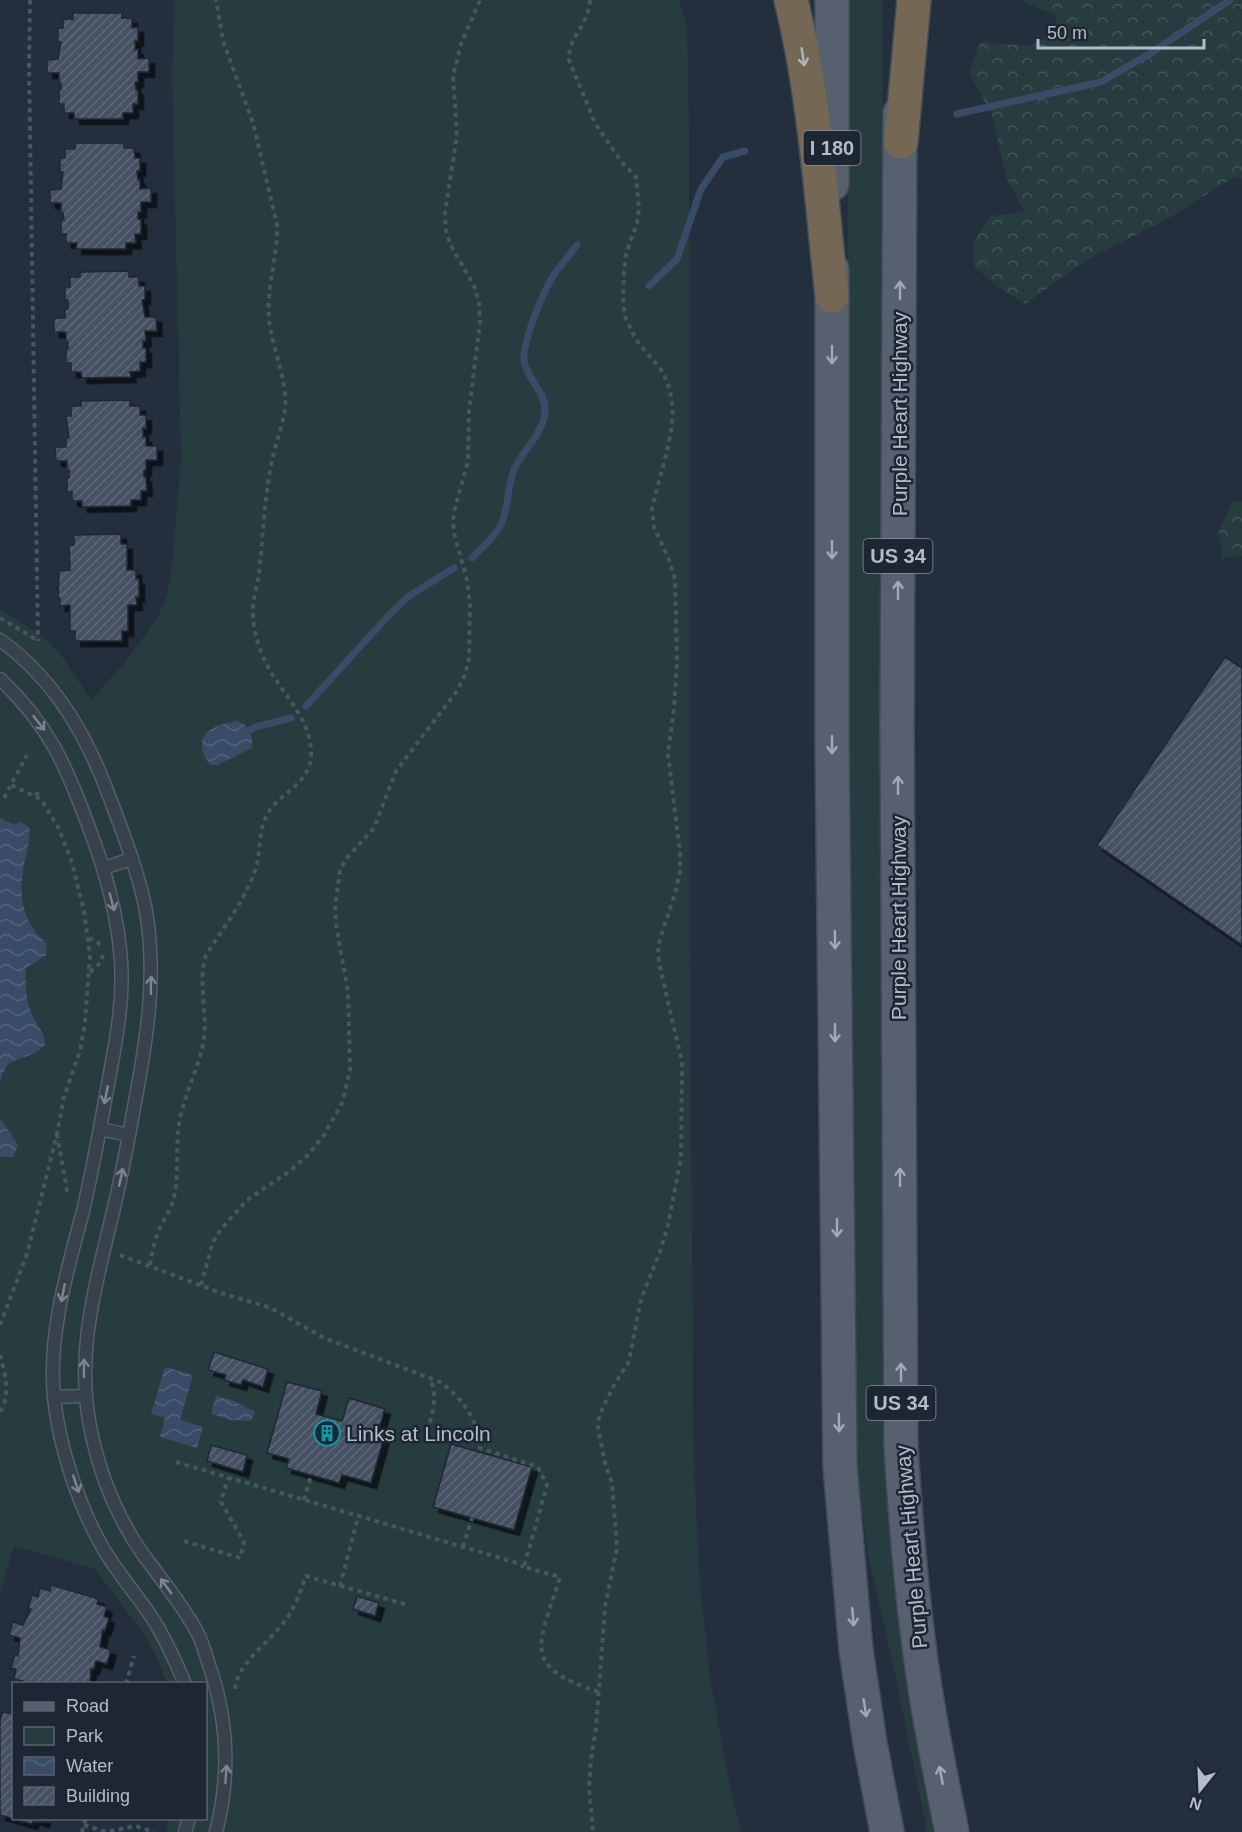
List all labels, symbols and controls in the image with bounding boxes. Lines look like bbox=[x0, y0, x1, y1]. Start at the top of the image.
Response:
scale bar bbox=[1038, 12, 1204, 50]
text: 50 m bbox=[1047, 23, 1087, 43]
one-way arrow bbox=[798, 47, 809, 67]
road number: I 180 bbox=[804, 131, 860, 165]
one-way arrow bbox=[894, 281, 906, 301]
street label: Purple Heart Highway bbox=[888, 311, 911, 516]
one-way arrow bbox=[826, 344, 838, 364]
one-way arrow bbox=[826, 539, 838, 559]
road number: US 34 bbox=[864, 539, 932, 573]
one-way arrow bbox=[892, 581, 904, 601]
one-way arrow bbox=[33, 714, 45, 730]
one-way arrow bbox=[826, 734, 838, 754]
one-way arrow bbox=[892, 776, 903, 796]
street label: Purple Heart Highway bbox=[887, 815, 910, 1020]
one-way arrow bbox=[107, 892, 119, 911]
one-way arrow bbox=[829, 929, 841, 949]
one-way arrow bbox=[145, 975, 157, 995]
one-way arrow bbox=[830, 1023, 841, 1043]
one-way arrow bbox=[100, 1085, 111, 1105]
one-way arrow bbox=[116, 1168, 127, 1188]
one-way arrow bbox=[894, 1168, 906, 1188]
one-way arrow bbox=[831, 1217, 843, 1237]
one-way arrow bbox=[57, 1282, 68, 1302]
one-way arrow bbox=[78, 1359, 90, 1379]
one-way arrow bbox=[895, 1363, 907, 1383]
road number: US 34 bbox=[866, 1386, 936, 1420]
one-way arrow bbox=[833, 1412, 845, 1432]
building icon: Links at Lincoln bbox=[312, 1418, 342, 1448]
place label: Links at Lincoln bbox=[346, 1422, 491, 1445]
street label: Purple Heart Highway bbox=[891, 1444, 931, 1650]
one-way arrow bbox=[71, 1474, 82, 1493]
one-way arrow bbox=[160, 1578, 172, 1594]
one-way arrow bbox=[847, 1607, 858, 1627]
legend bbox=[12, 1682, 207, 1820]
text: Road bbox=[66, 1696, 109, 1716]
one-way arrow bbox=[859, 1698, 870, 1717]
text: Park bbox=[66, 1726, 104, 1746]
text: Water bbox=[66, 1756, 113, 1776]
north arrow bbox=[1170, 1760, 1230, 1820]
one-way arrow bbox=[220, 1765, 231, 1785]
one-way arrow bbox=[935, 1765, 946, 1785]
text: Building bbox=[66, 1786, 130, 1806]
text: N bbox=[1187, 1794, 1204, 1814]

